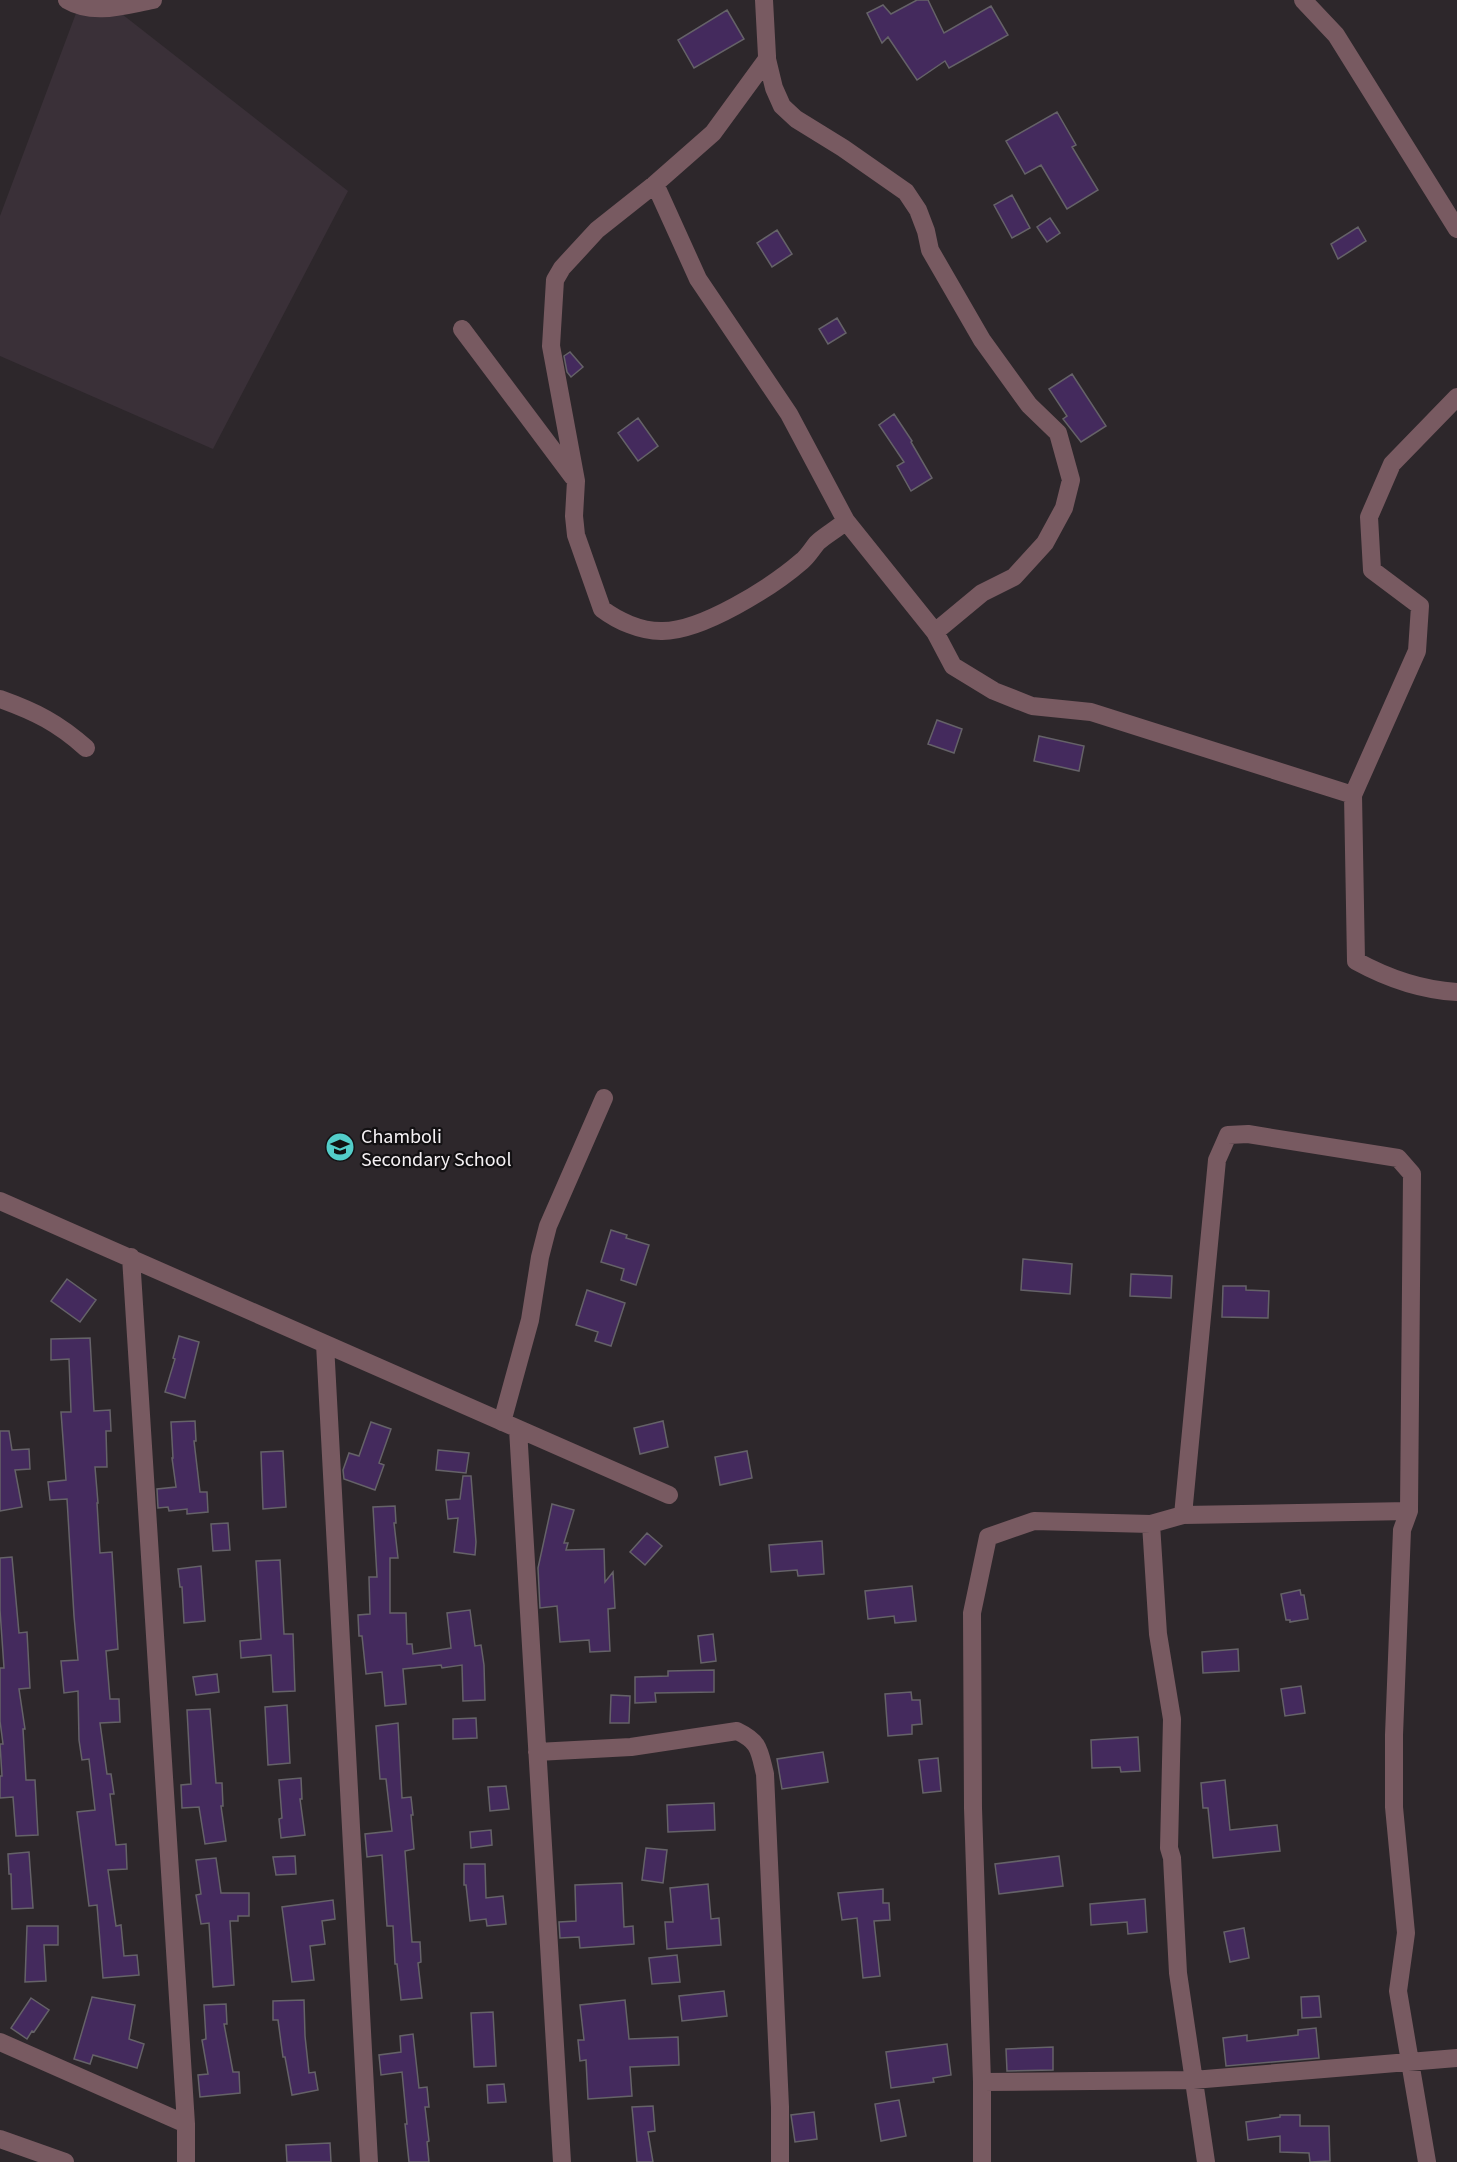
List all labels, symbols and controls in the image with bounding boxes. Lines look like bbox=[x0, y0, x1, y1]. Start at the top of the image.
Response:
place label: Chamboli Secondary School bbox=[361, 1123, 512, 1174]
school or university icon: Chamboli Secondary School bbox=[324, 1131, 356, 1163]

